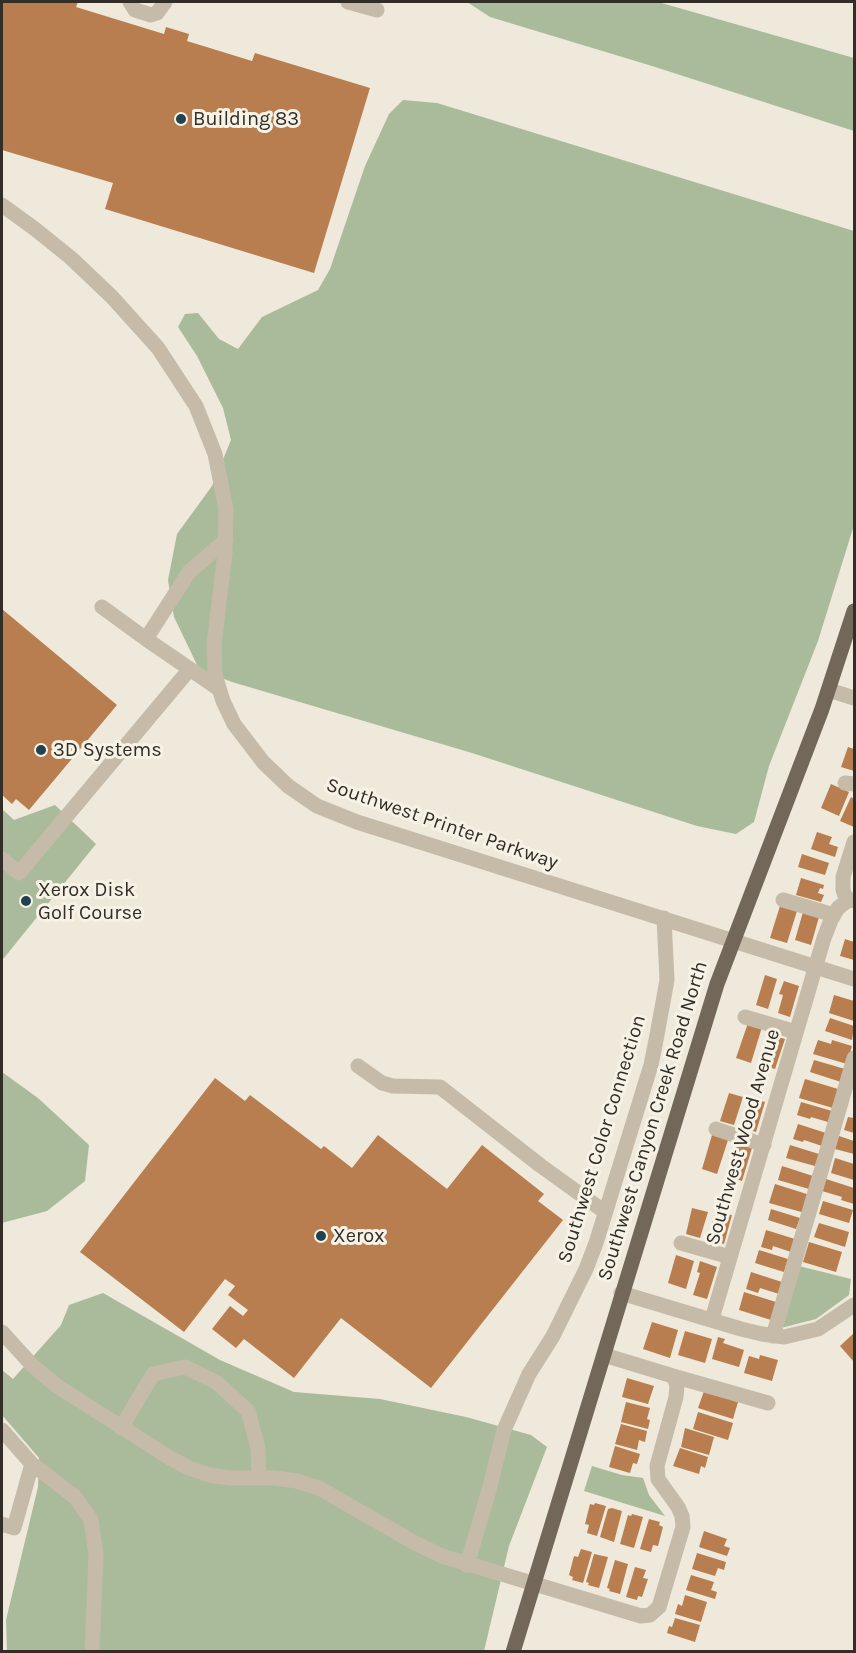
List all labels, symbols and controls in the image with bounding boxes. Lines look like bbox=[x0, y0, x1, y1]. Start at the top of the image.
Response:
place label: Building 83 bbox=[193, 107, 299, 131]
marker: Building 83 bbox=[174, 112, 188, 126]
place label: 3D Systems bbox=[53, 738, 162, 762]
marker: 3D Systems bbox=[34, 743, 48, 757]
street label: Southwest Printer Parkway bbox=[323, 773, 561, 875]
place label: Xerox Disk Golf Course bbox=[38, 878, 142, 925]
marker: Xerox Disk Golf Course bbox=[19, 894, 33, 908]
street label: Southwest Canyon Creek Road North bbox=[593, 958, 713, 1284]
street label: Southwest Color Connection bbox=[553, 1012, 651, 1266]
street label: Southwest Wood Avenue bbox=[701, 1026, 785, 1248]
place label: Xerox bbox=[333, 1224, 384, 1248]
marker: Xerox bbox=[314, 1229, 328, 1243]

